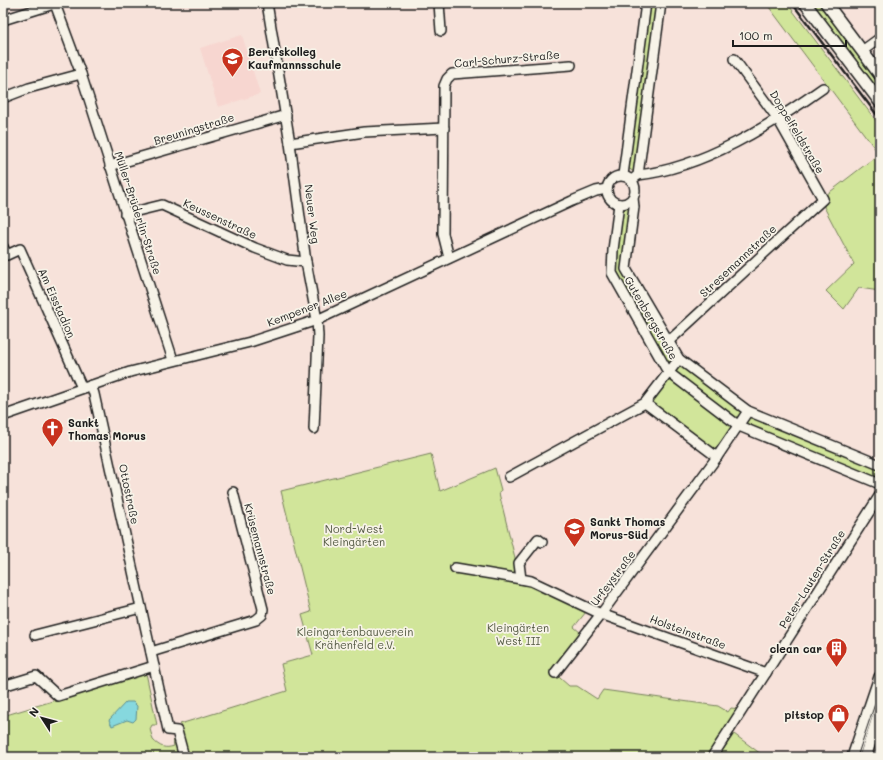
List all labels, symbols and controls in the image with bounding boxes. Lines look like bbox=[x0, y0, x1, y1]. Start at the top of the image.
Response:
scale bar bbox=[733, 22, 846, 48]
text: 100 m bbox=[739, 27, 773, 43]
place label: Berufskolleg Kaufmannsschule bbox=[248, 44, 341, 72]
school or university icon: Berufskolleg Kaufmannsschule bbox=[219, 45, 245, 78]
street label: Carl-Schurz-Straße bbox=[454, 46, 561, 71]
street label: Doppelfeldstraße bbox=[767, 87, 828, 176]
street label: Breuningstraße bbox=[152, 109, 236, 148]
street label: Müller-Brüderlin-Straße bbox=[111, 149, 166, 277]
street label: Neuer Weg bbox=[301, 183, 324, 244]
street label: Keussenstraße bbox=[181, 195, 260, 242]
street label: Stresemannstraße bbox=[696, 221, 779, 300]
street label: Am Eisstadion bbox=[35, 266, 80, 340]
street label: Gutenbergstraße bbox=[621, 273, 682, 362]
street label: Kempener Allee bbox=[265, 285, 349, 330]
place label: Sankt Thomas Morus bbox=[68, 415, 146, 443]
church icon: Sankt Thomas Morus bbox=[39, 416, 65, 449]
street label: Ottostraße bbox=[116, 462, 143, 526]
street label: Krüsemannstraße bbox=[241, 501, 280, 597]
place label: Sankt Thomas Morus-Süd bbox=[590, 514, 666, 542]
school or university icon: Sankt Thomas Morus-Süd bbox=[561, 515, 587, 548]
park label: Nord-West Kleingärten bbox=[323, 521, 385, 549]
street label: Peter-Lauten-Straße bbox=[775, 526, 848, 631]
street label: Urfeystraße bbox=[587, 547, 639, 609]
street label: Holsteinstraße bbox=[648, 611, 728, 652]
park label: Kleingärten West III bbox=[487, 620, 549, 648]
park label: Kleingartenbauverein Krähenfeld e.V. bbox=[297, 624, 413, 652]
building icon: clean car bbox=[824, 636, 850, 669]
place label: clean car bbox=[770, 641, 822, 656]
north arrow bbox=[22, 698, 62, 738]
shop icon: pitstop bbox=[826, 702, 852, 735]
text: N bbox=[25, 704, 42, 720]
place label: pitstop bbox=[784, 707, 824, 722]

